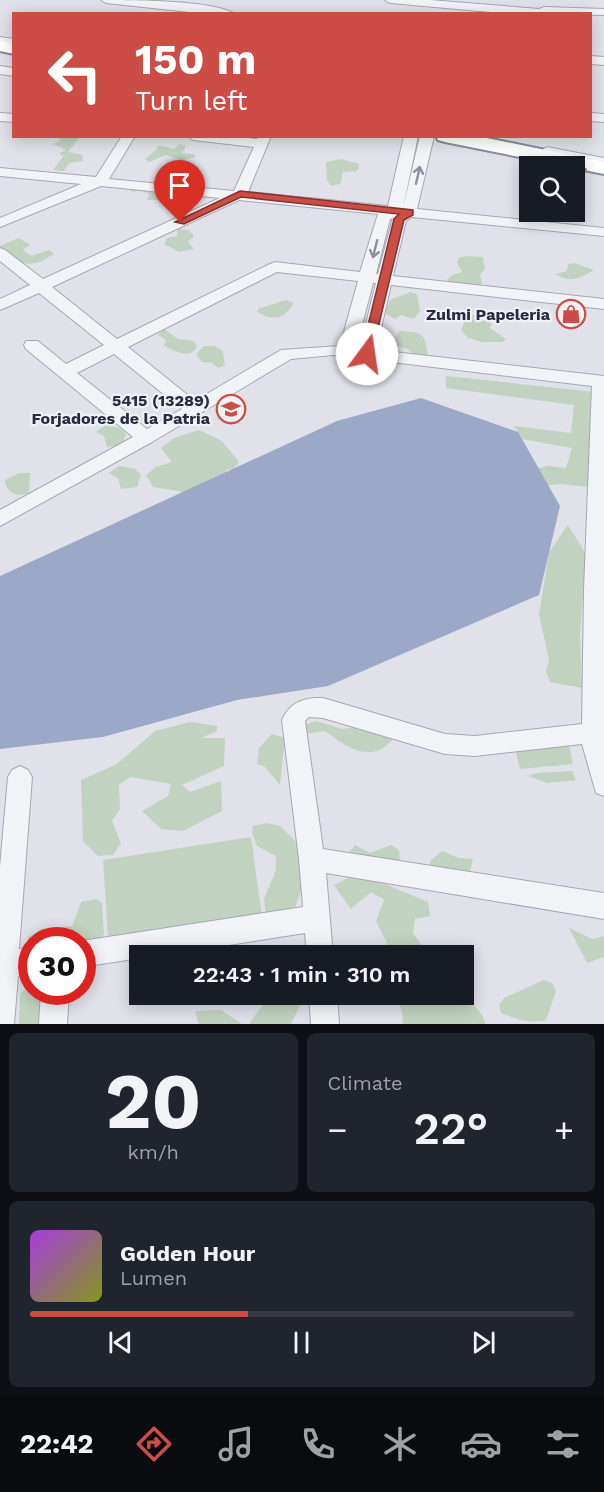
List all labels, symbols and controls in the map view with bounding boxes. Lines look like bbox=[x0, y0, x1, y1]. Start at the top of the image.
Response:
text: 150 m bbox=[135, 35, 256, 84]
icon: left bbox=[36, 36, 114, 114]
text: Turn left bbox=[135, 85, 247, 117]
map controls bbox=[519, 156, 585, 222]
button: search bbox=[519, 156, 585, 222]
pin bbox=[154, 160, 205, 222]
one-way arrow bbox=[413, 165, 424, 185]
icon: arrive bbox=[163, 169, 196, 202]
one-way arrow bbox=[369, 239, 381, 258]
shop icon: Zulmi Papeleria bbox=[555, 298, 587, 330]
place label: Zulmi Papeleria bbox=[426, 305, 551, 324]
position arrow bbox=[335, 322, 399, 386]
place label: 5415 (13289) Forjadores de la Patria bbox=[32, 391, 211, 428]
school or university icon: 5415 (13289) Forjadores de la Patria bbox=[215, 393, 247, 425]
speed limit sign: 30 bbox=[18, 927, 96, 1005]
text: 22:43 · 1 min · 310 m bbox=[193, 962, 410, 987]
text: 20 bbox=[105, 1055, 202, 1147]
text: Climate bbox=[328, 1071, 403, 1095]
text: 22° bbox=[413, 1102, 488, 1155]
text: − bbox=[328, 1110, 347, 1149]
text: + bbox=[554, 1110, 574, 1149]
text: km/h bbox=[127, 1140, 179, 1164]
text: Golden Hour bbox=[120, 1241, 255, 1266]
text: Lumen bbox=[120, 1266, 187, 1290]
icon: previous bbox=[104, 1326, 137, 1359]
icon: pause bbox=[285, 1326, 318, 1359]
icon: next bbox=[467, 1326, 500, 1359]
icon: directions bbox=[133, 1423, 175, 1465]
icon: music bbox=[215, 1423, 257, 1465]
icon: phone bbox=[297, 1423, 339, 1465]
icon: climate bbox=[379, 1423, 421, 1465]
icon: car bbox=[460, 1423, 502, 1465]
icon: filters bbox=[542, 1423, 584, 1465]
text: 22:42 bbox=[20, 1428, 93, 1460]

